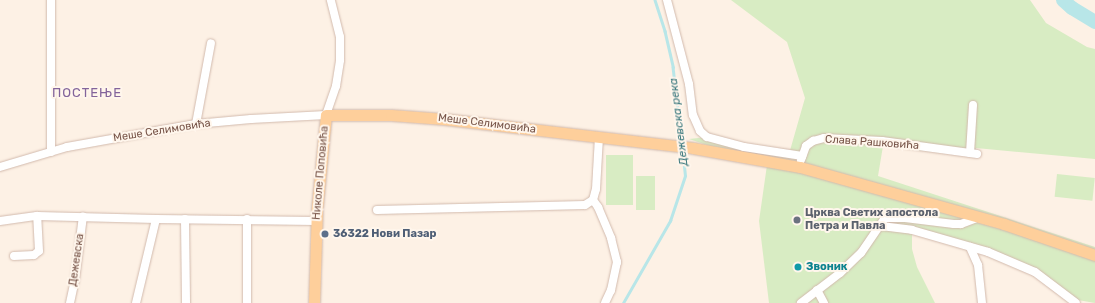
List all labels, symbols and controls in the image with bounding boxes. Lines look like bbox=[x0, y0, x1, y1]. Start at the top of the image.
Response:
water label: Дежевска река bbox=[666, 77, 692, 167]
district label: ПОСТЕЊЕ bbox=[52, 85, 122, 101]
street label: Меше Селимовића bbox=[437, 111, 537, 137]
street label: Меше Селимовића bbox=[112, 117, 212, 145]
street label: Николе Поповића bbox=[310, 125, 332, 221]
street label: Слава Рашковића bbox=[825, 133, 919, 153]
place label: Црква Светих апостола Петра и Павла bbox=[805, 207, 938, 233]
marker: Црква Светих апостола Петра и Павла bbox=[792, 215, 802, 225]
place label: 36322 Нови Пазар bbox=[333, 227, 436, 241]
marker: 36322 Нови Пазар bbox=[320, 229, 330, 239]
street label: Дежевска bbox=[67, 233, 87, 287]
place label: Звоник bbox=[806, 260, 847, 274]
marker: Звоник bbox=[793, 262, 803, 272]

